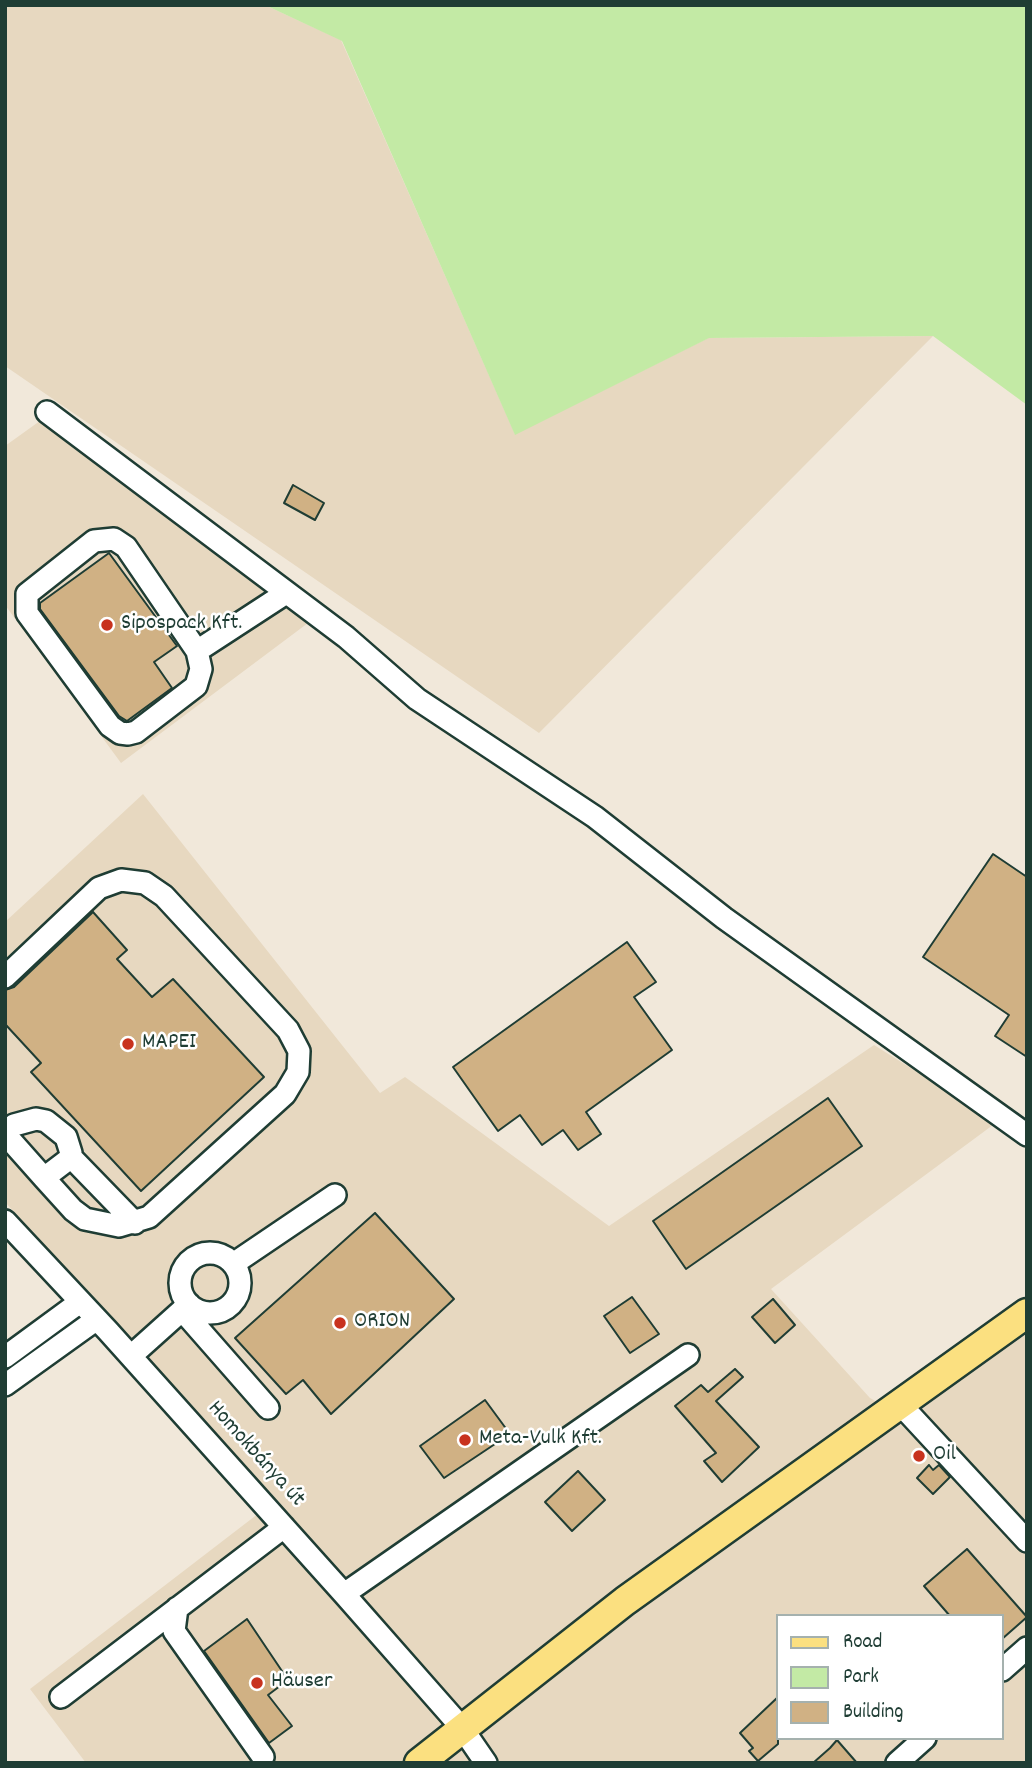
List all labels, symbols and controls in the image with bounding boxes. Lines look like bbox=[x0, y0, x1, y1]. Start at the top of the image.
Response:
place label: Sipospack Kft. bbox=[121, 611, 242, 639]
marker: Sipospack Kft. bbox=[99, 617, 115, 633]
place label: MAPEI bbox=[142, 1030, 196, 1058]
marker: MAPEI bbox=[120, 1036, 136, 1052]
place label: ORION bbox=[354, 1309, 410, 1337]
marker: ORION bbox=[332, 1315, 348, 1331]
street label: Homokbánya út bbox=[200, 1396, 310, 1514]
place label: Meta-Vulk Kft. bbox=[479, 1426, 602, 1454]
marker: Meta-Vulk Kft. bbox=[457, 1432, 473, 1448]
place label: Oil bbox=[933, 1442, 956, 1470]
marker: Oil bbox=[911, 1448, 927, 1464]
legend bbox=[776, 1614, 1004, 1740]
text: Road bbox=[843, 1628, 882, 1658]
text: Park bbox=[843, 1663, 879, 1693]
place label: Häuser bbox=[271, 1669, 333, 1697]
marker: Häuser bbox=[249, 1675, 265, 1691]
text: Building bbox=[843, 1698, 903, 1728]

